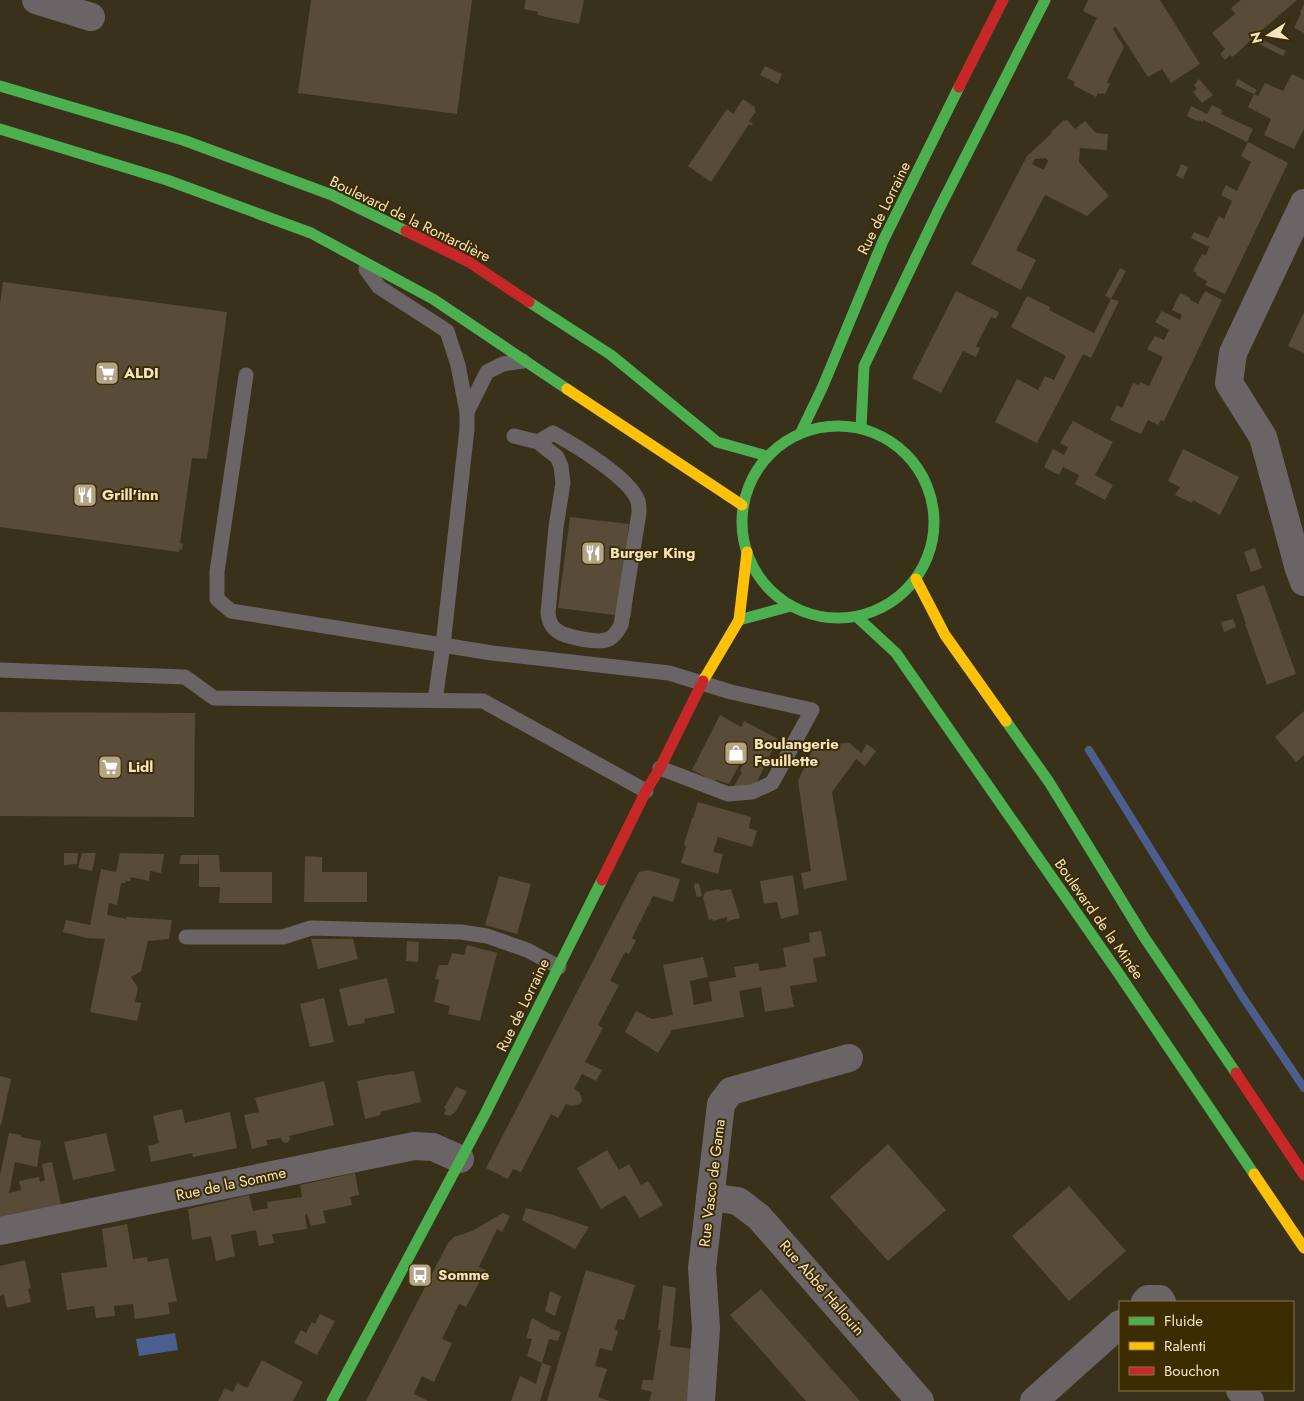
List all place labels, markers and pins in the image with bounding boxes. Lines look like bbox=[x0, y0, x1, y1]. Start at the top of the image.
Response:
supermarket icon: ALDI bbox=[94, 360, 120, 386]
place label: ALDI bbox=[123, 362, 159, 384]
restaurant icon: Grill'inn bbox=[72, 482, 98, 508]
place label: Grill'inn bbox=[102, 484, 159, 506]
restaurant icon: Burger King bbox=[580, 540, 606, 566]
place label: Burger King bbox=[610, 542, 695, 564]
place label: Boulangerie Feuillette bbox=[754, 733, 839, 772]
shop icon: Boulangerie Feuillette bbox=[723, 740, 749, 766]
supermarket icon: Lidl bbox=[97, 754, 123, 780]
place label: Lidl bbox=[128, 756, 153, 778]
bus stop icon: Somme bbox=[407, 1262, 433, 1288]
place label: Somme bbox=[438, 1264, 490, 1286]

